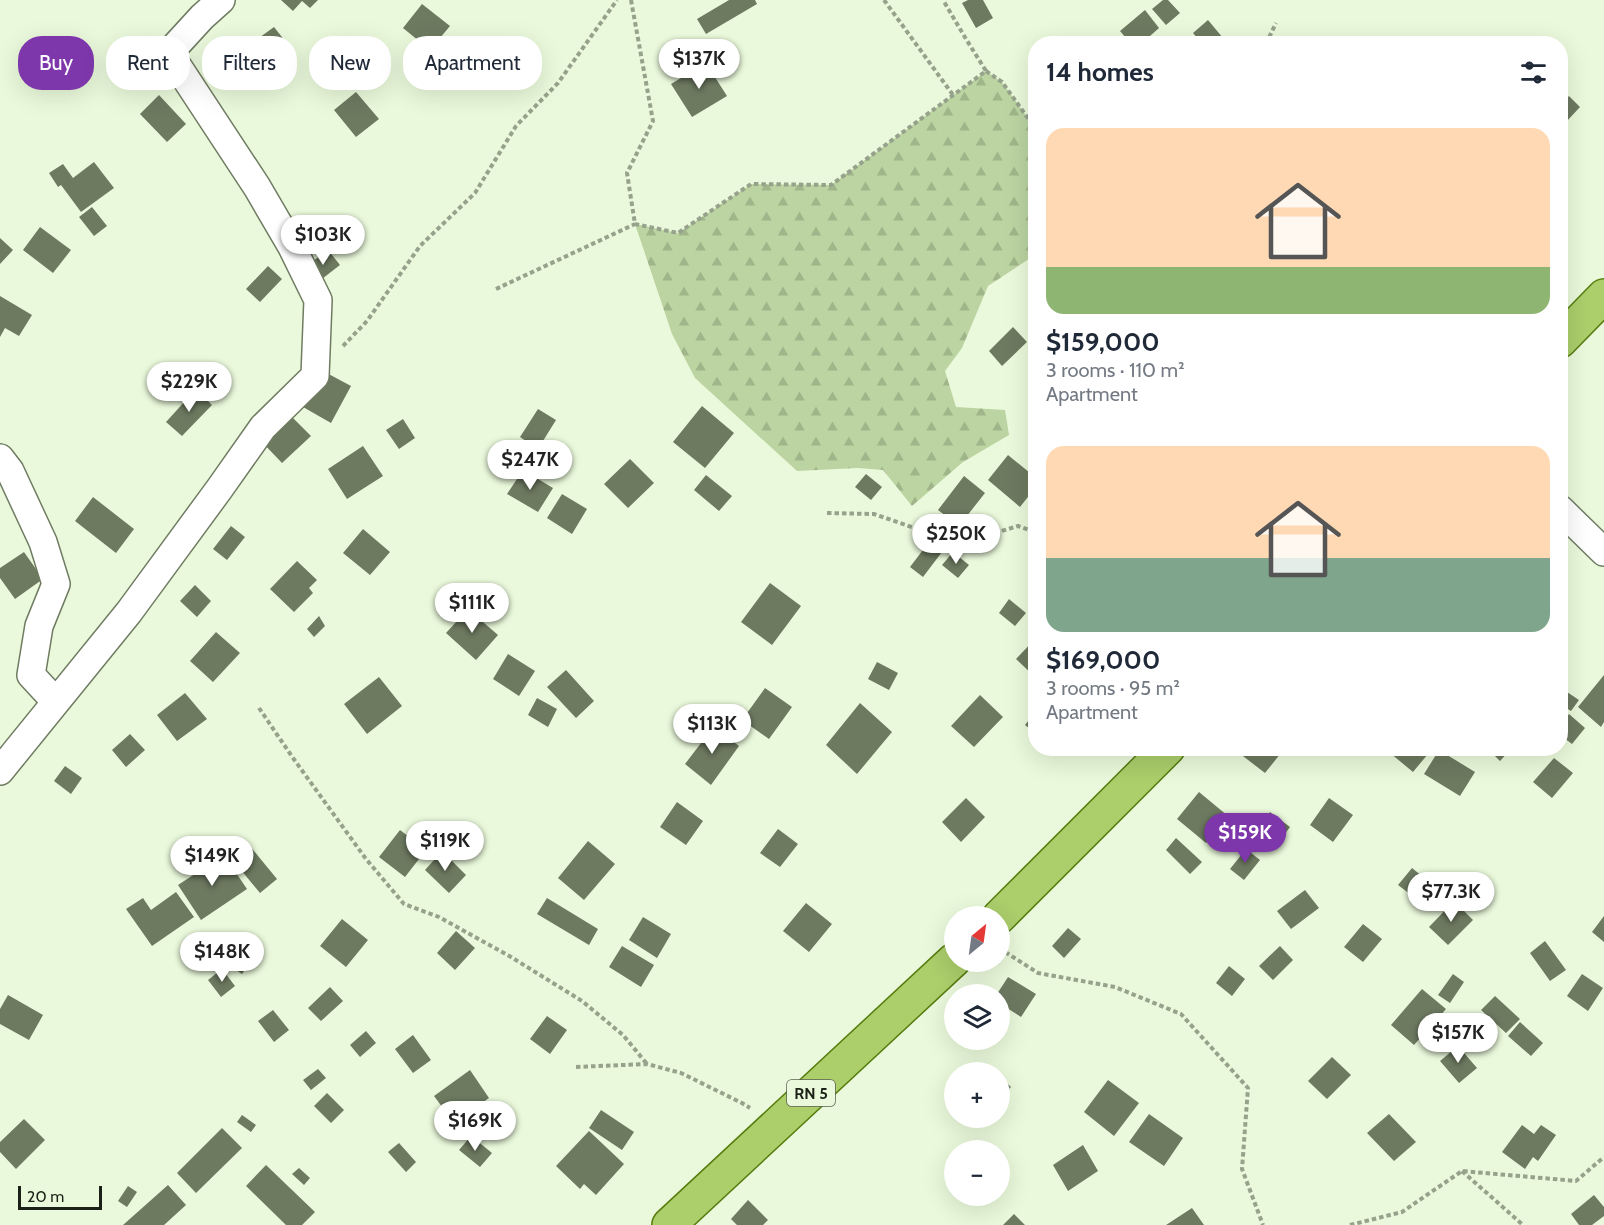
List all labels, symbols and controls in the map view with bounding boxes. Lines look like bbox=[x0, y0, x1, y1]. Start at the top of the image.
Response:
chip: Buy bbox=[18, 36, 94, 90]
chip: Rent bbox=[106, 36, 190, 90]
chip: Filters bbox=[202, 36, 297, 90]
chip: New bbox=[309, 36, 391, 90]
chip: Apartment bbox=[403, 36, 542, 90]
pin: $137K bbox=[657, 39, 741, 90]
text: $137K bbox=[673, 46, 725, 70]
text: 14 homes bbox=[1046, 56, 1154, 88]
icon: filters bbox=[1517, 56, 1550, 89]
icon: home bbox=[1244, 167, 1352, 275]
pin: $103K bbox=[281, 215, 365, 266]
text: $103K bbox=[295, 222, 351, 246]
text: $159,000 bbox=[1046, 326, 1160, 358]
text: 3 rooms · 110 m² bbox=[1046, 358, 1185, 382]
pin: $229K bbox=[147, 362, 231, 413]
text: $229K bbox=[161, 369, 217, 393]
text: Apartment bbox=[1046, 382, 1138, 406]
pin: $247K bbox=[488, 440, 572, 491]
text: $247K bbox=[501, 447, 559, 471]
icon: home bbox=[1244, 485, 1352, 593]
pin: $250K bbox=[914, 514, 998, 565]
text: $250K bbox=[926, 521, 986, 545]
pin: $111K bbox=[430, 583, 514, 634]
text: $111K bbox=[449, 590, 495, 614]
text: $169,000 bbox=[1046, 644, 1160, 676]
text: 3 rooms · 95 m² bbox=[1046, 676, 1180, 700]
text: Apartment bbox=[1046, 700, 1138, 724]
pin: $113K bbox=[670, 704, 754, 755]
text: $113K bbox=[687, 711, 737, 735]
pin: $159K bbox=[1203, 813, 1287, 864]
text: $159K bbox=[1218, 820, 1272, 844]
pin: $119K bbox=[403, 821, 487, 872]
text: $119K bbox=[420, 828, 470, 852]
pin: $149K bbox=[170, 836, 254, 887]
text: $149K bbox=[184, 843, 240, 867]
pin: $77.3K bbox=[1402, 872, 1500, 923]
text: $77.3K bbox=[1421, 879, 1481, 903]
north arrow bbox=[944, 906, 1010, 972]
map controls bbox=[944, 906, 1010, 1206]
pin: $148K bbox=[180, 932, 264, 983]
text: $148K bbox=[194, 939, 250, 963]
button: layers bbox=[944, 984, 1010, 1050]
pin: $157K bbox=[1416, 1013, 1500, 1064]
text: $157K bbox=[1432, 1020, 1484, 1044]
button: + bbox=[944, 1062, 1010, 1128]
road number: RN 5 bbox=[787, 1080, 835, 1106]
pin: $169K bbox=[433, 1101, 517, 1152]
text: $169K bbox=[448, 1108, 502, 1132]
button: − bbox=[944, 1140, 1010, 1206]
scale bar bbox=[18, 1183, 102, 1210]
text: 20 m bbox=[27, 1187, 64, 1206]

